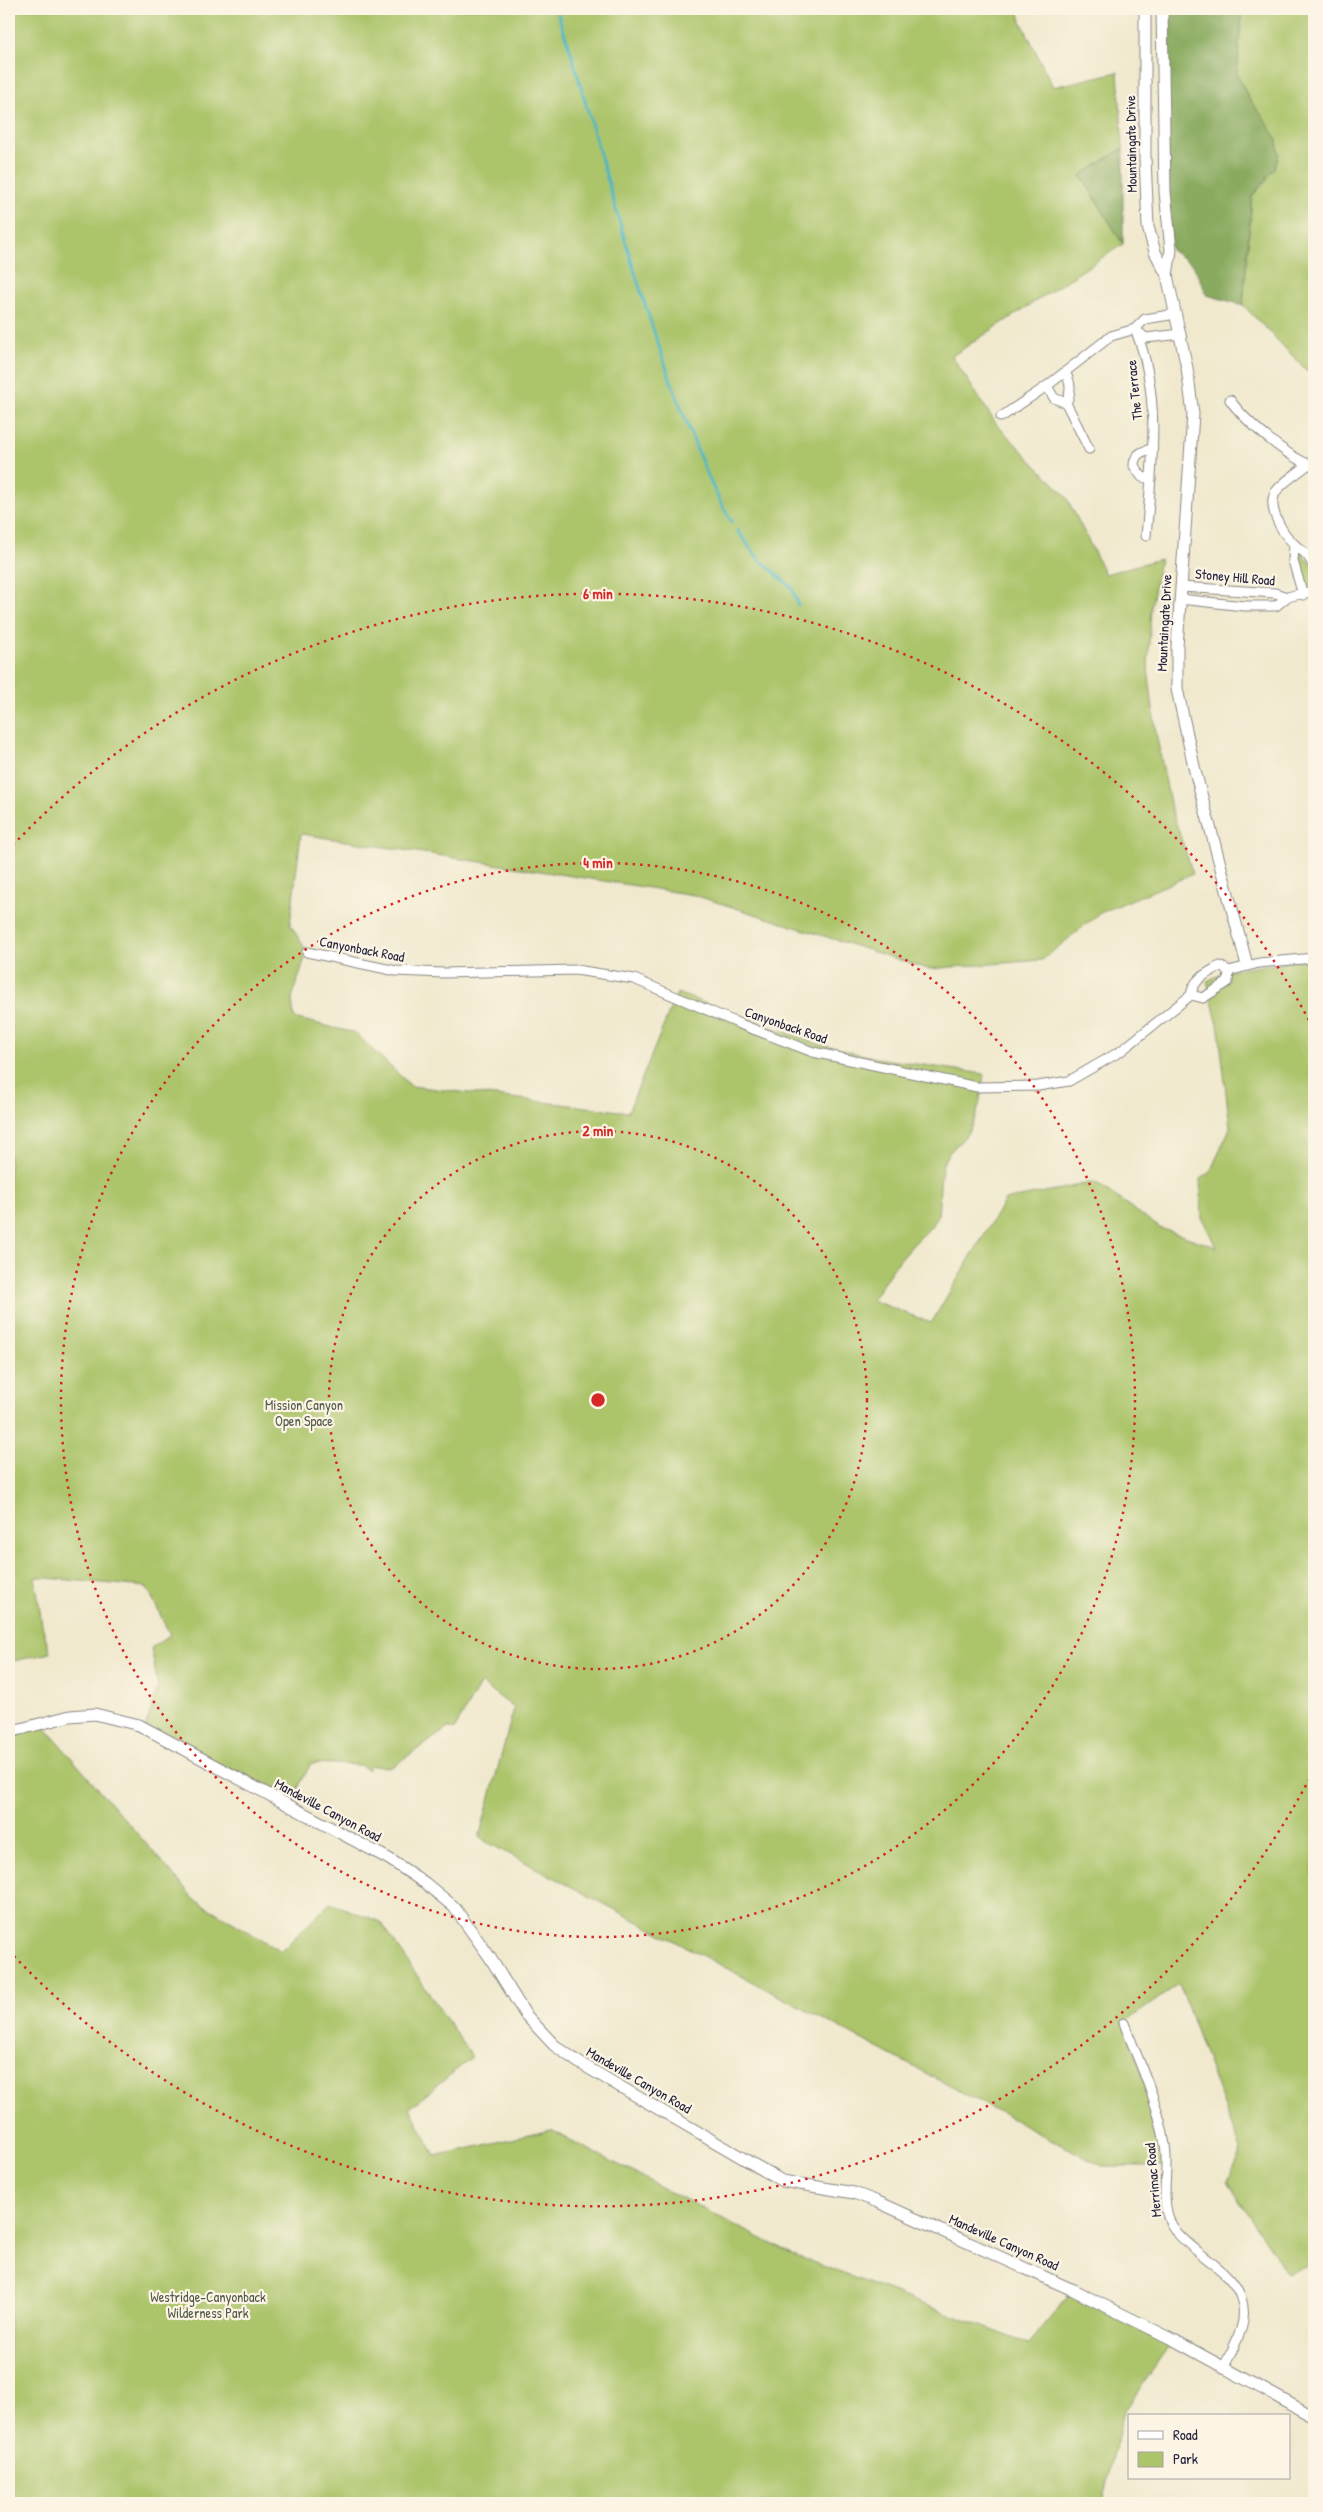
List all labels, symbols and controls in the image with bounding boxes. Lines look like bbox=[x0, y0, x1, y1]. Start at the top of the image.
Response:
street label: Mountaingate Drive bbox=[1120, 95, 1142, 193]
street label: The Terrace bbox=[1121, 358, 1146, 421]
street label: Stoney Hill Road bbox=[1194, 564, 1276, 590]
street label: Mountaingate Drive bbox=[1151, 573, 1177, 672]
text: 6 min bbox=[583, 583, 613, 604]
text: 4 min bbox=[583, 852, 613, 873]
street label: Canyonback Road bbox=[318, 931, 407, 967]
street label: Canyonback Road bbox=[742, 1002, 830, 1049]
text: 2 min bbox=[583, 1120, 614, 1141]
centre of rings bbox=[589, 1391, 607, 1409]
park label: Mission Canyon Open Space bbox=[265, 1395, 343, 1431]
street label: Mandeville Canyon Road bbox=[271, 1773, 385, 1847]
street label: Mandeville Canyon Road bbox=[583, 2042, 696, 2118]
street label: Merrimac Road bbox=[1140, 2142, 1165, 2218]
street label: Mandeville Canyon Road bbox=[946, 2209, 1063, 2275]
park label: Westridge-Canyonback Wilderness Park bbox=[150, 2287, 266, 2322]
legend bbox=[1128, 2414, 1290, 2480]
text: Road bbox=[1173, 2424, 1198, 2445]
text: Park bbox=[1173, 2448, 1198, 2469]

